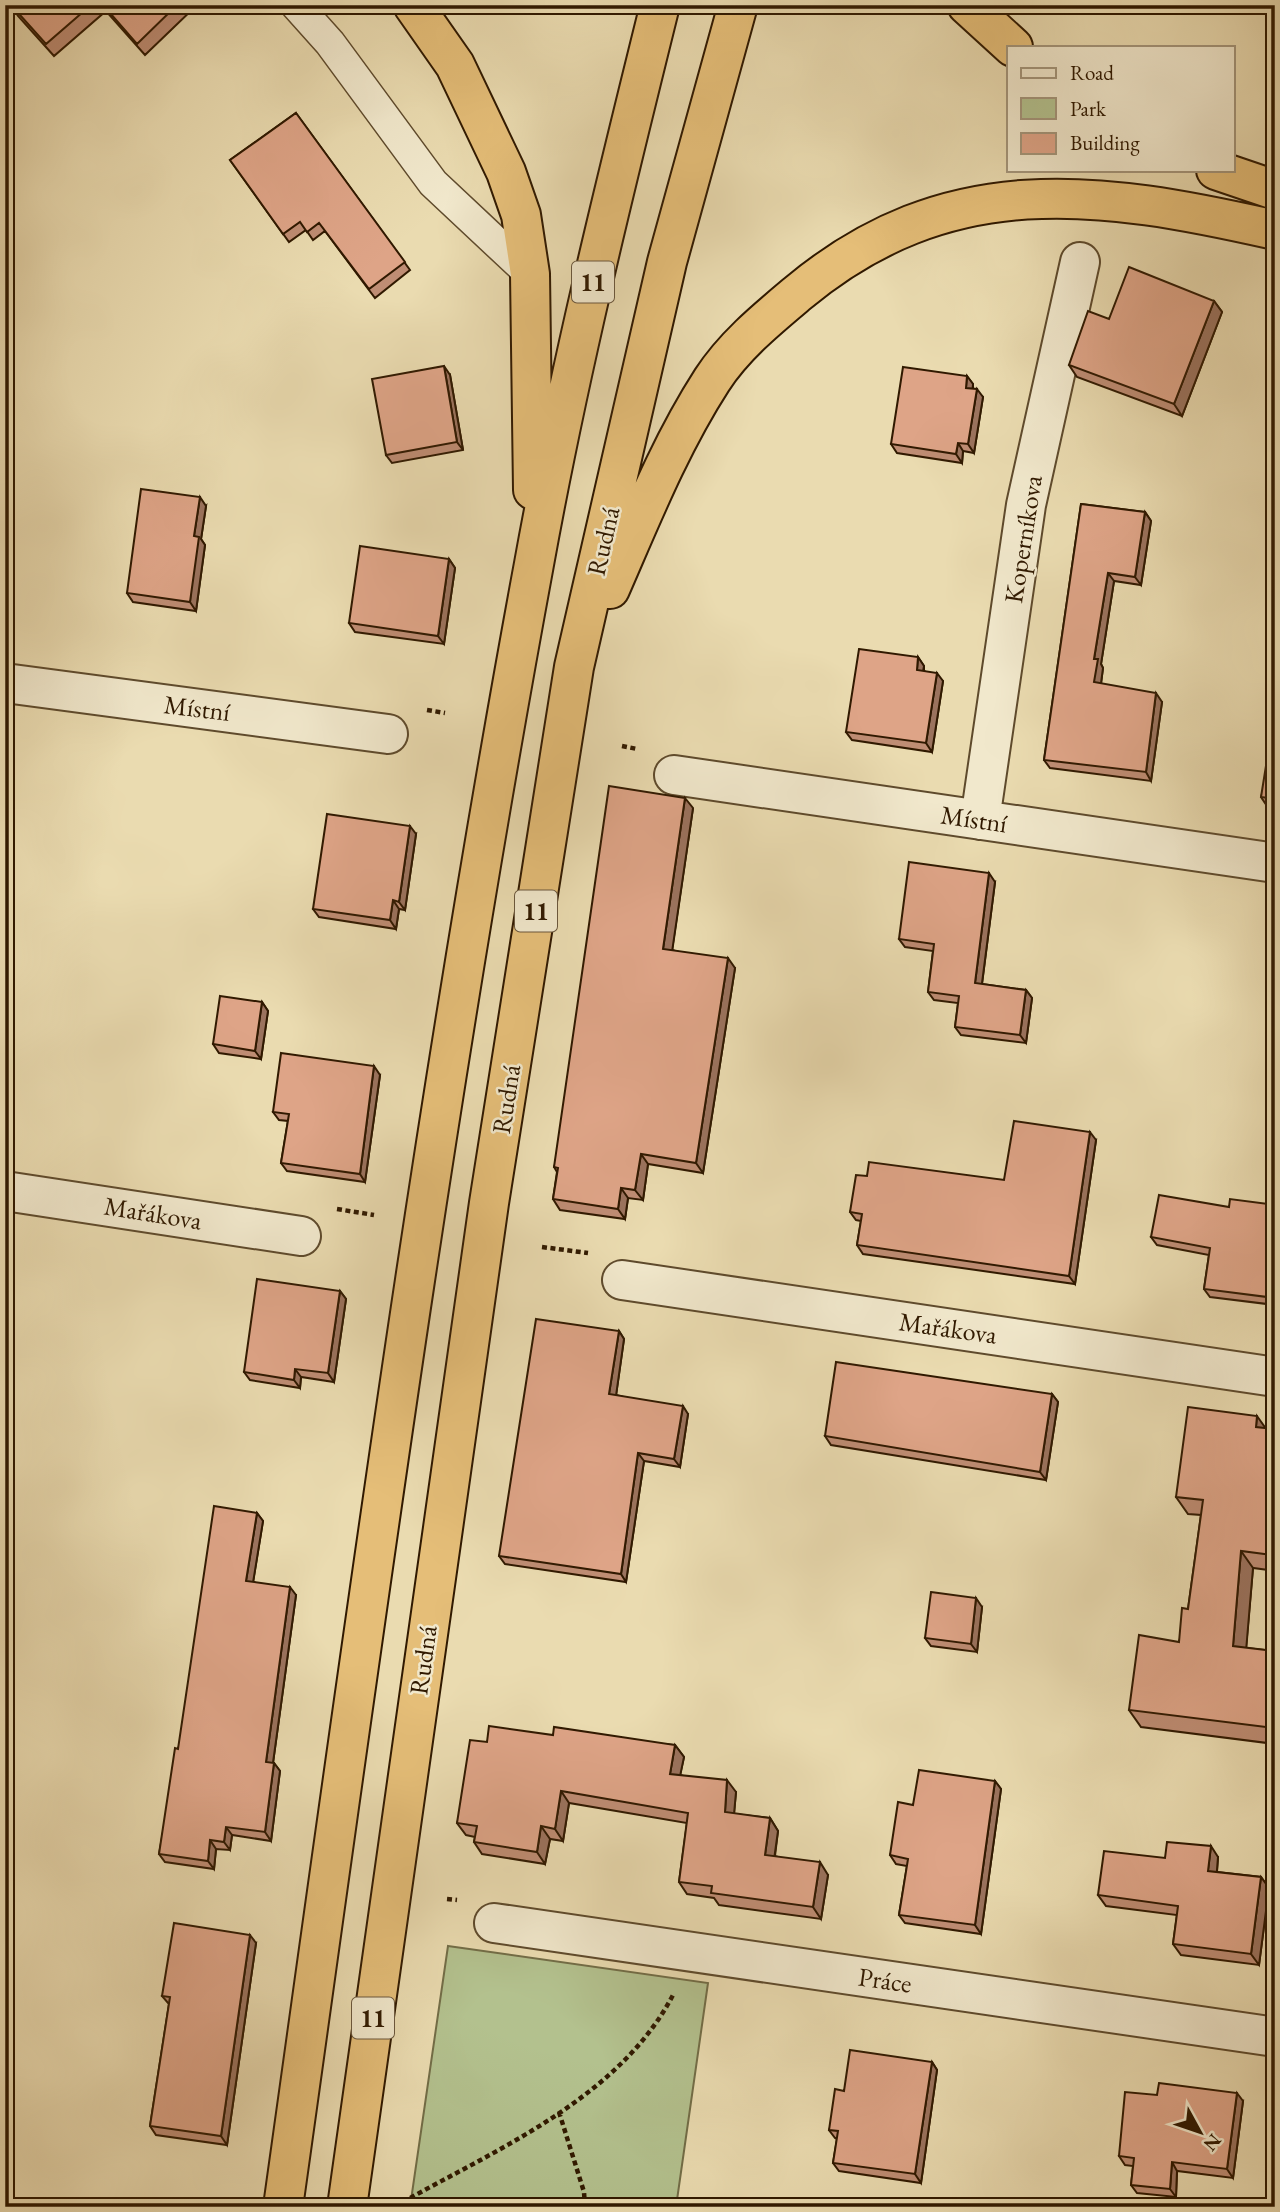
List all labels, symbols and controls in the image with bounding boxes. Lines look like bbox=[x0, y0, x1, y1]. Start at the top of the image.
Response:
legend bbox=[1007, 46, 1234, 172]
text: Road bbox=[1070, 59, 1114, 86]
text: Park bbox=[1070, 95, 1107, 122]
text: Building bbox=[1070, 129, 1140, 156]
road number: 11 bbox=[572, 262, 614, 302]
street label: Koperníkova bbox=[996, 472, 1050, 605]
street label: Rudná bbox=[579, 503, 628, 579]
street label: Místní bbox=[162, 687, 233, 729]
street label: Místní bbox=[939, 798, 1010, 841]
road number: 11 bbox=[515, 890, 557, 931]
street label: Rudná bbox=[484, 1061, 528, 1136]
street label: Mařákova bbox=[102, 1189, 205, 1238]
street label: Mařákova bbox=[897, 1304, 1000, 1352]
street label: Rudná bbox=[401, 1623, 445, 1697]
street label: Práce bbox=[856, 1959, 914, 2001]
road number: 11 bbox=[352, 1997, 394, 2038]
north arrow bbox=[1164, 2096, 1234, 2166]
text: N bbox=[1198, 2129, 1227, 2157]

